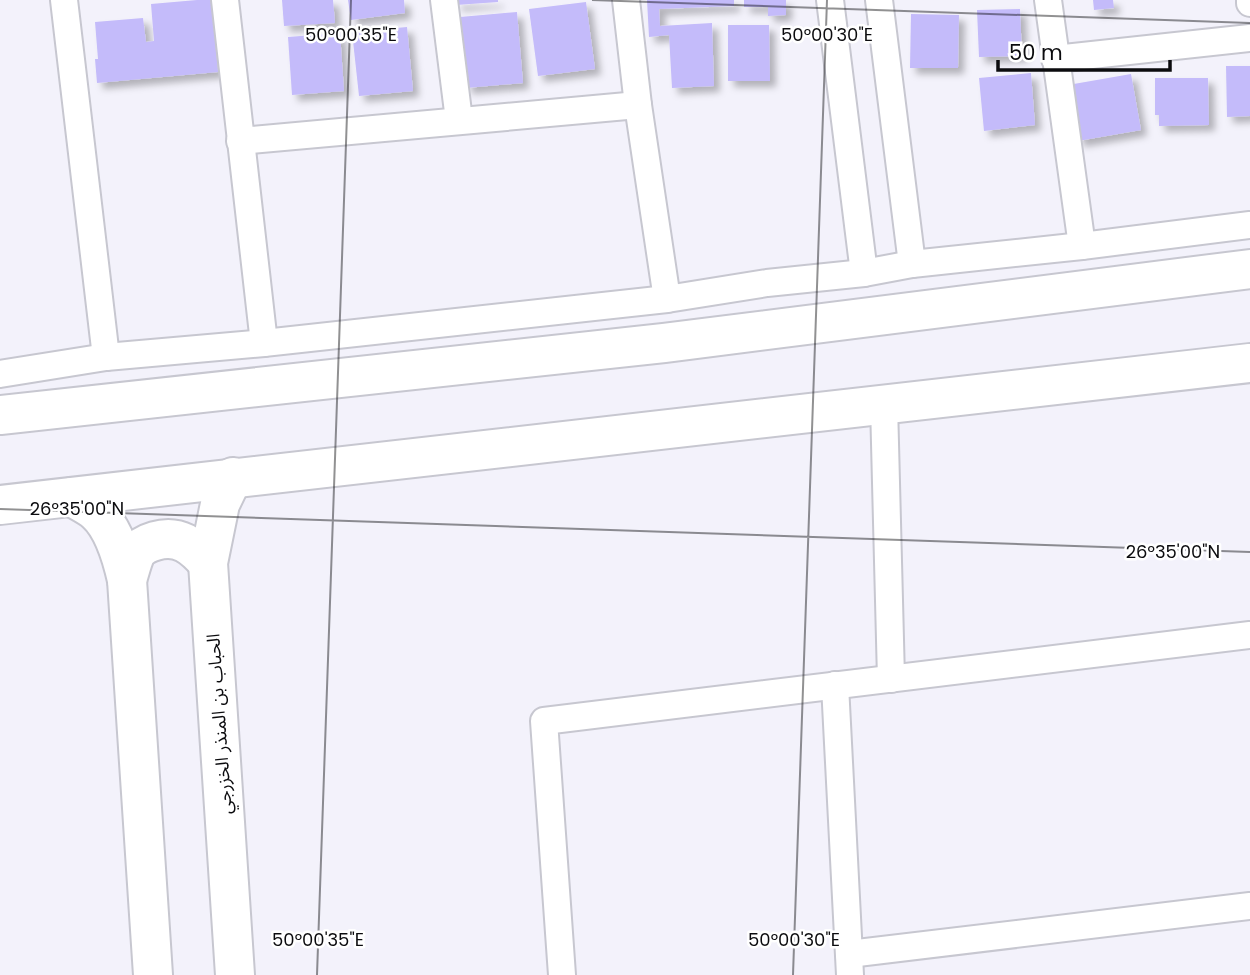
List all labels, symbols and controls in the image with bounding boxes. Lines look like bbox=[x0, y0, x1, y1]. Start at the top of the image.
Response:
text: 50°00'35"E bbox=[305, 22, 397, 47]
text: 50°00'30"E bbox=[781, 22, 873, 47]
scale bar bbox=[998, 28, 1170, 72]
text: 50 m bbox=[1009, 38, 1063, 67]
text: 26°35'00"N bbox=[30, 496, 124, 521]
text: 26°35'00"N bbox=[1126, 539, 1220, 564]
street label: الحباب بن المنذر الخزرجي bbox=[200, 633, 239, 815]
text: 50°00'35"E bbox=[272, 927, 364, 952]
text: 50°00'30"E bbox=[748, 927, 840, 952]

